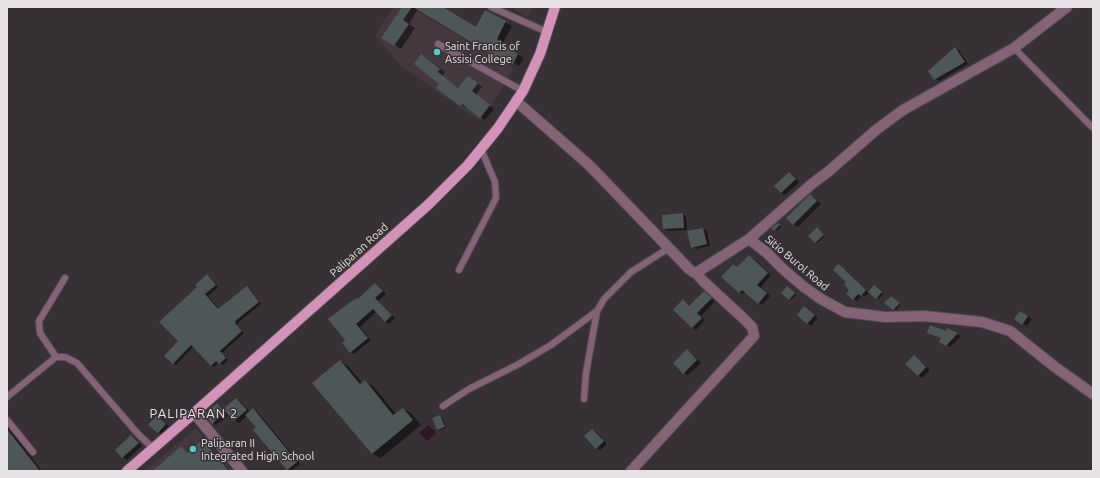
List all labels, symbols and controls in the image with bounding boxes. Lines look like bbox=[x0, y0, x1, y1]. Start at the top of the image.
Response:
place label: Saint Francis of Assisi College bbox=[445, 39, 520, 65]
marker: Saint Francis of Assisi College bbox=[432, 47, 442, 57]
street label: Paliparan Road bbox=[327, 220, 391, 280]
street label: Sitio Burol Road bbox=[762, 233, 832, 293]
district label: PALIPARAN 2 bbox=[150, 406, 238, 422]
place label: Paliparan II Integrated High School bbox=[201, 436, 314, 462]
marker: Paliparan II Integrated High School bbox=[188, 444, 198, 454]

